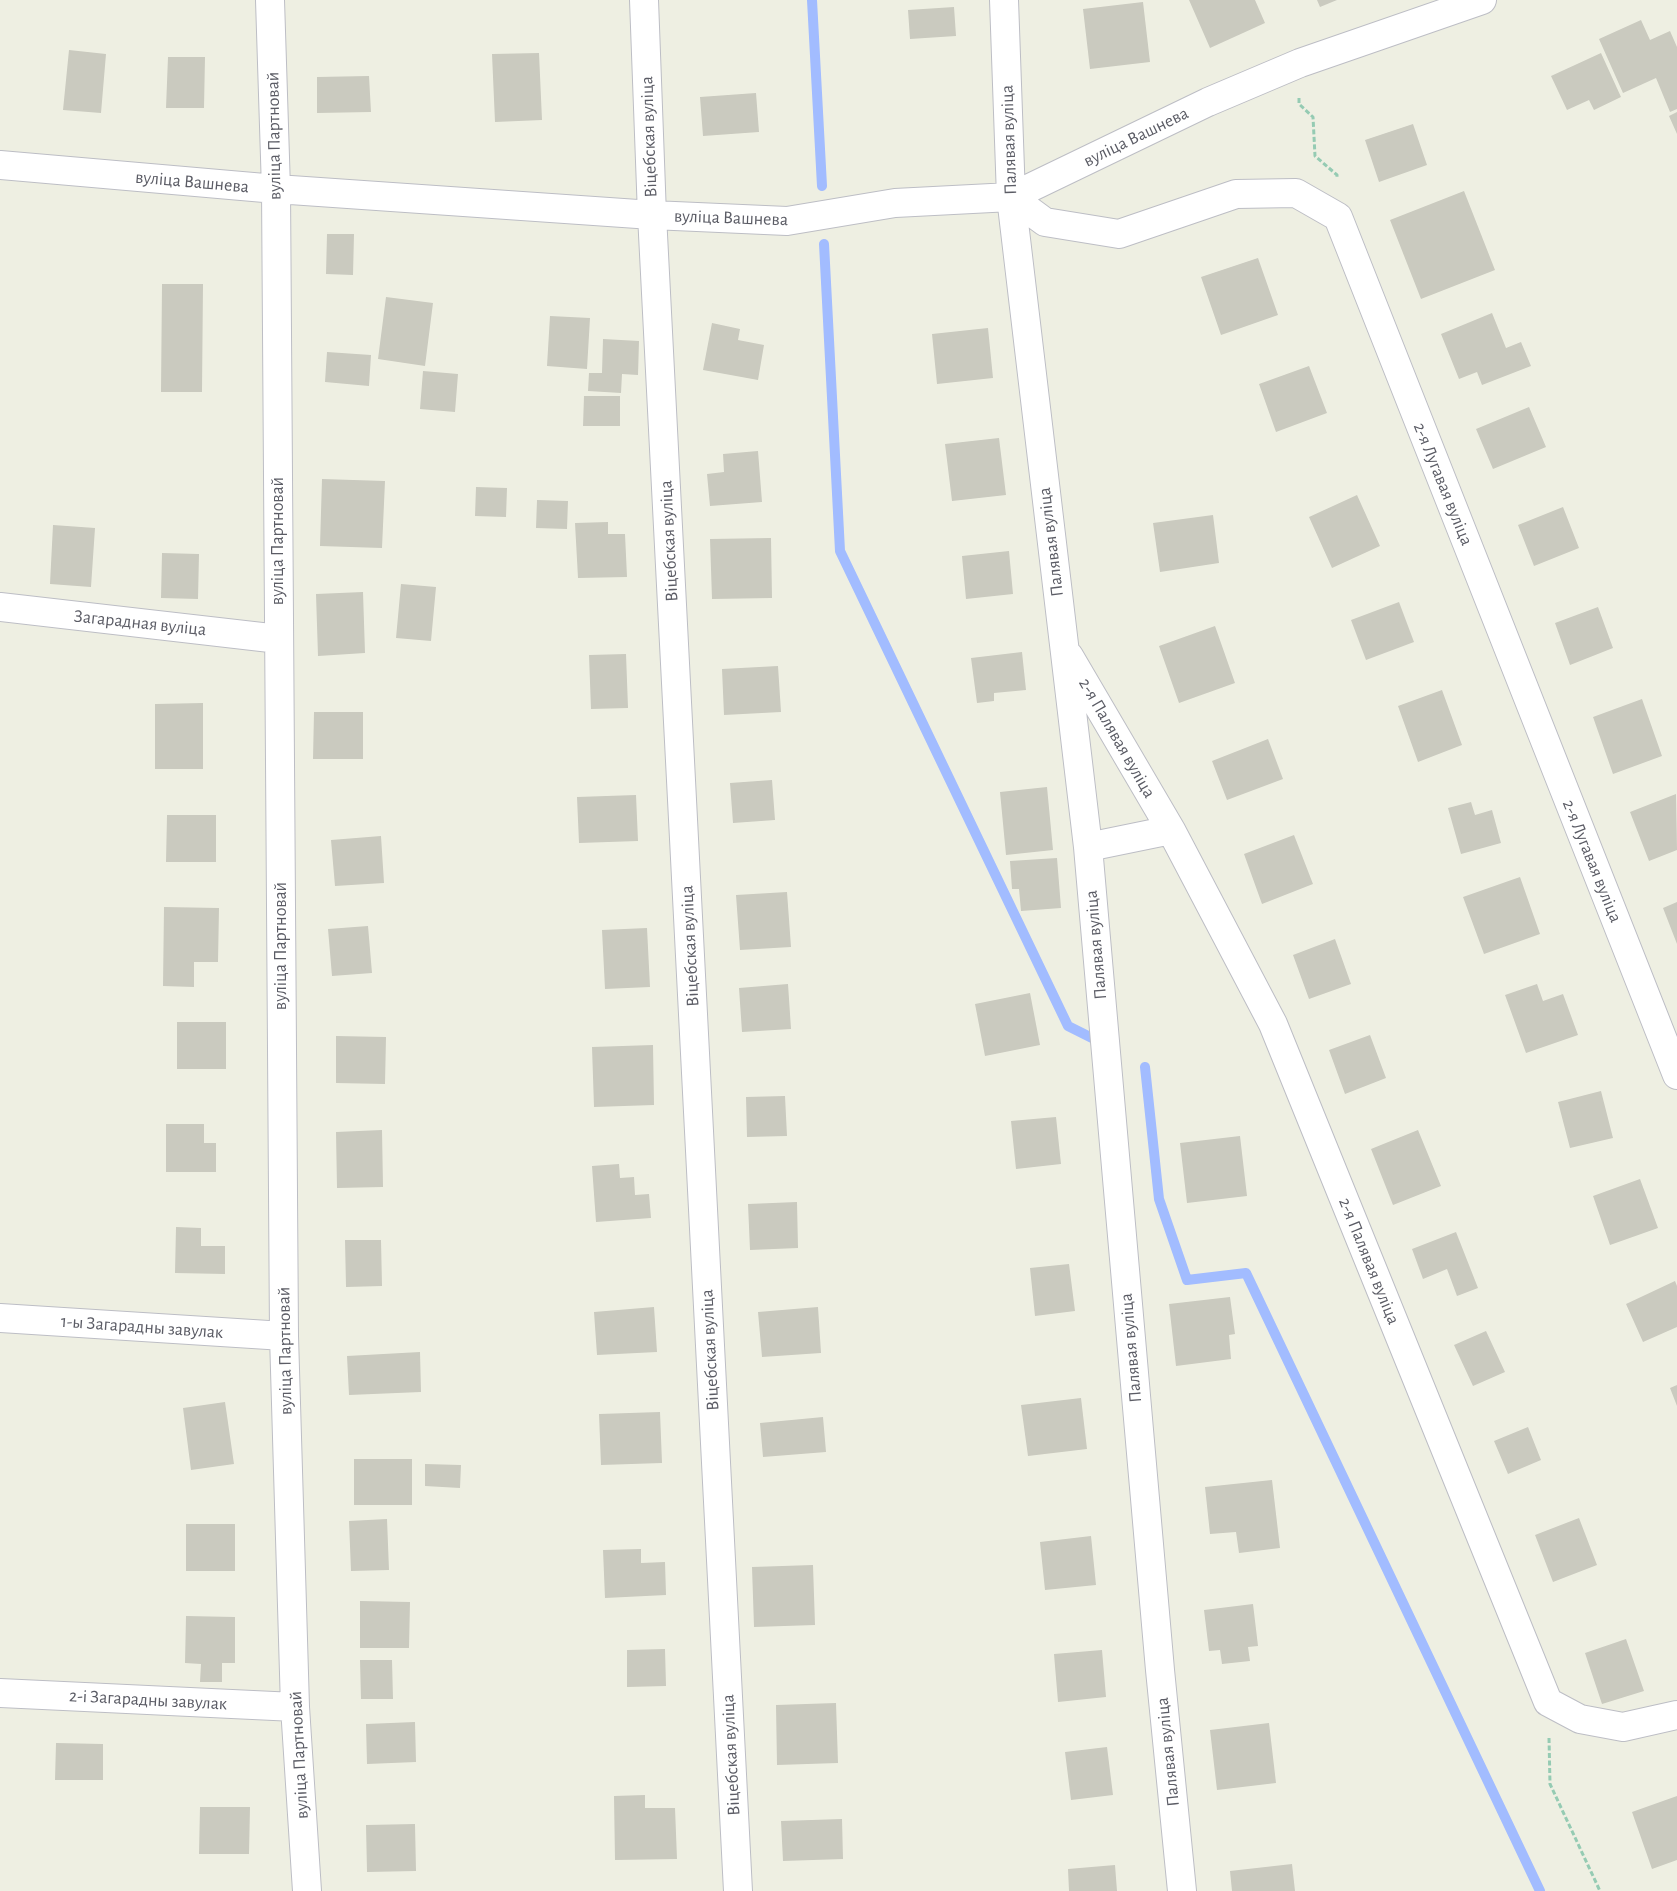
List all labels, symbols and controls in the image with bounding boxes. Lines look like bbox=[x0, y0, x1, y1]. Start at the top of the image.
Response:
street label: вуліца Партновай bbox=[262, 72, 286, 200]
street label: Віцебская вуліца bbox=[636, 76, 662, 198]
street label: Палявая вуліца bbox=[996, 85, 1022, 195]
street label: вуліца Вашнева bbox=[1080, 102, 1192, 172]
street label: вуліца Вашнева bbox=[134, 166, 250, 198]
street label: вуліца Вашнева bbox=[674, 205, 788, 231]
street label: 2-я Лугавая вуліца bbox=[1408, 419, 1478, 549]
street label: вуліца Партновай bbox=[267, 477, 289, 605]
street label: Віцебская вуліца bbox=[655, 480, 683, 602]
street label: Палявая вуліца bbox=[1034, 486, 1068, 598]
street label: Загарадная вуліца bbox=[73, 605, 207, 641]
street label: 2-я Палявая вуліца bbox=[1074, 674, 1160, 802]
street label: 2-я Лугавая вуліца bbox=[1557, 796, 1627, 926]
street label: вуліца Партновай bbox=[270, 882, 292, 1010]
street label: Віцебская вуліца bbox=[676, 885, 704, 1007]
street label: Палявая вуліца bbox=[1080, 889, 1112, 1001]
street label: 2-я Палявая вуліца bbox=[1334, 1194, 1404, 1328]
street label: вуліца Партновай bbox=[273, 1287, 297, 1415]
street label: Віцебская вуліца bbox=[696, 1289, 724, 1411]
street label: Палявая вуліца bbox=[1115, 1292, 1147, 1404]
street label: 1-ы Загарадны завулак bbox=[60, 1311, 224, 1343]
street label: 2-і Загарадны завулак bbox=[68, 1685, 228, 1715]
street label: вуліца Партновай bbox=[285, 1690, 313, 1820]
street label: Віцебская вуліца bbox=[717, 1694, 745, 1816]
street label: Палявая вуліца bbox=[1152, 1696, 1184, 1808]

